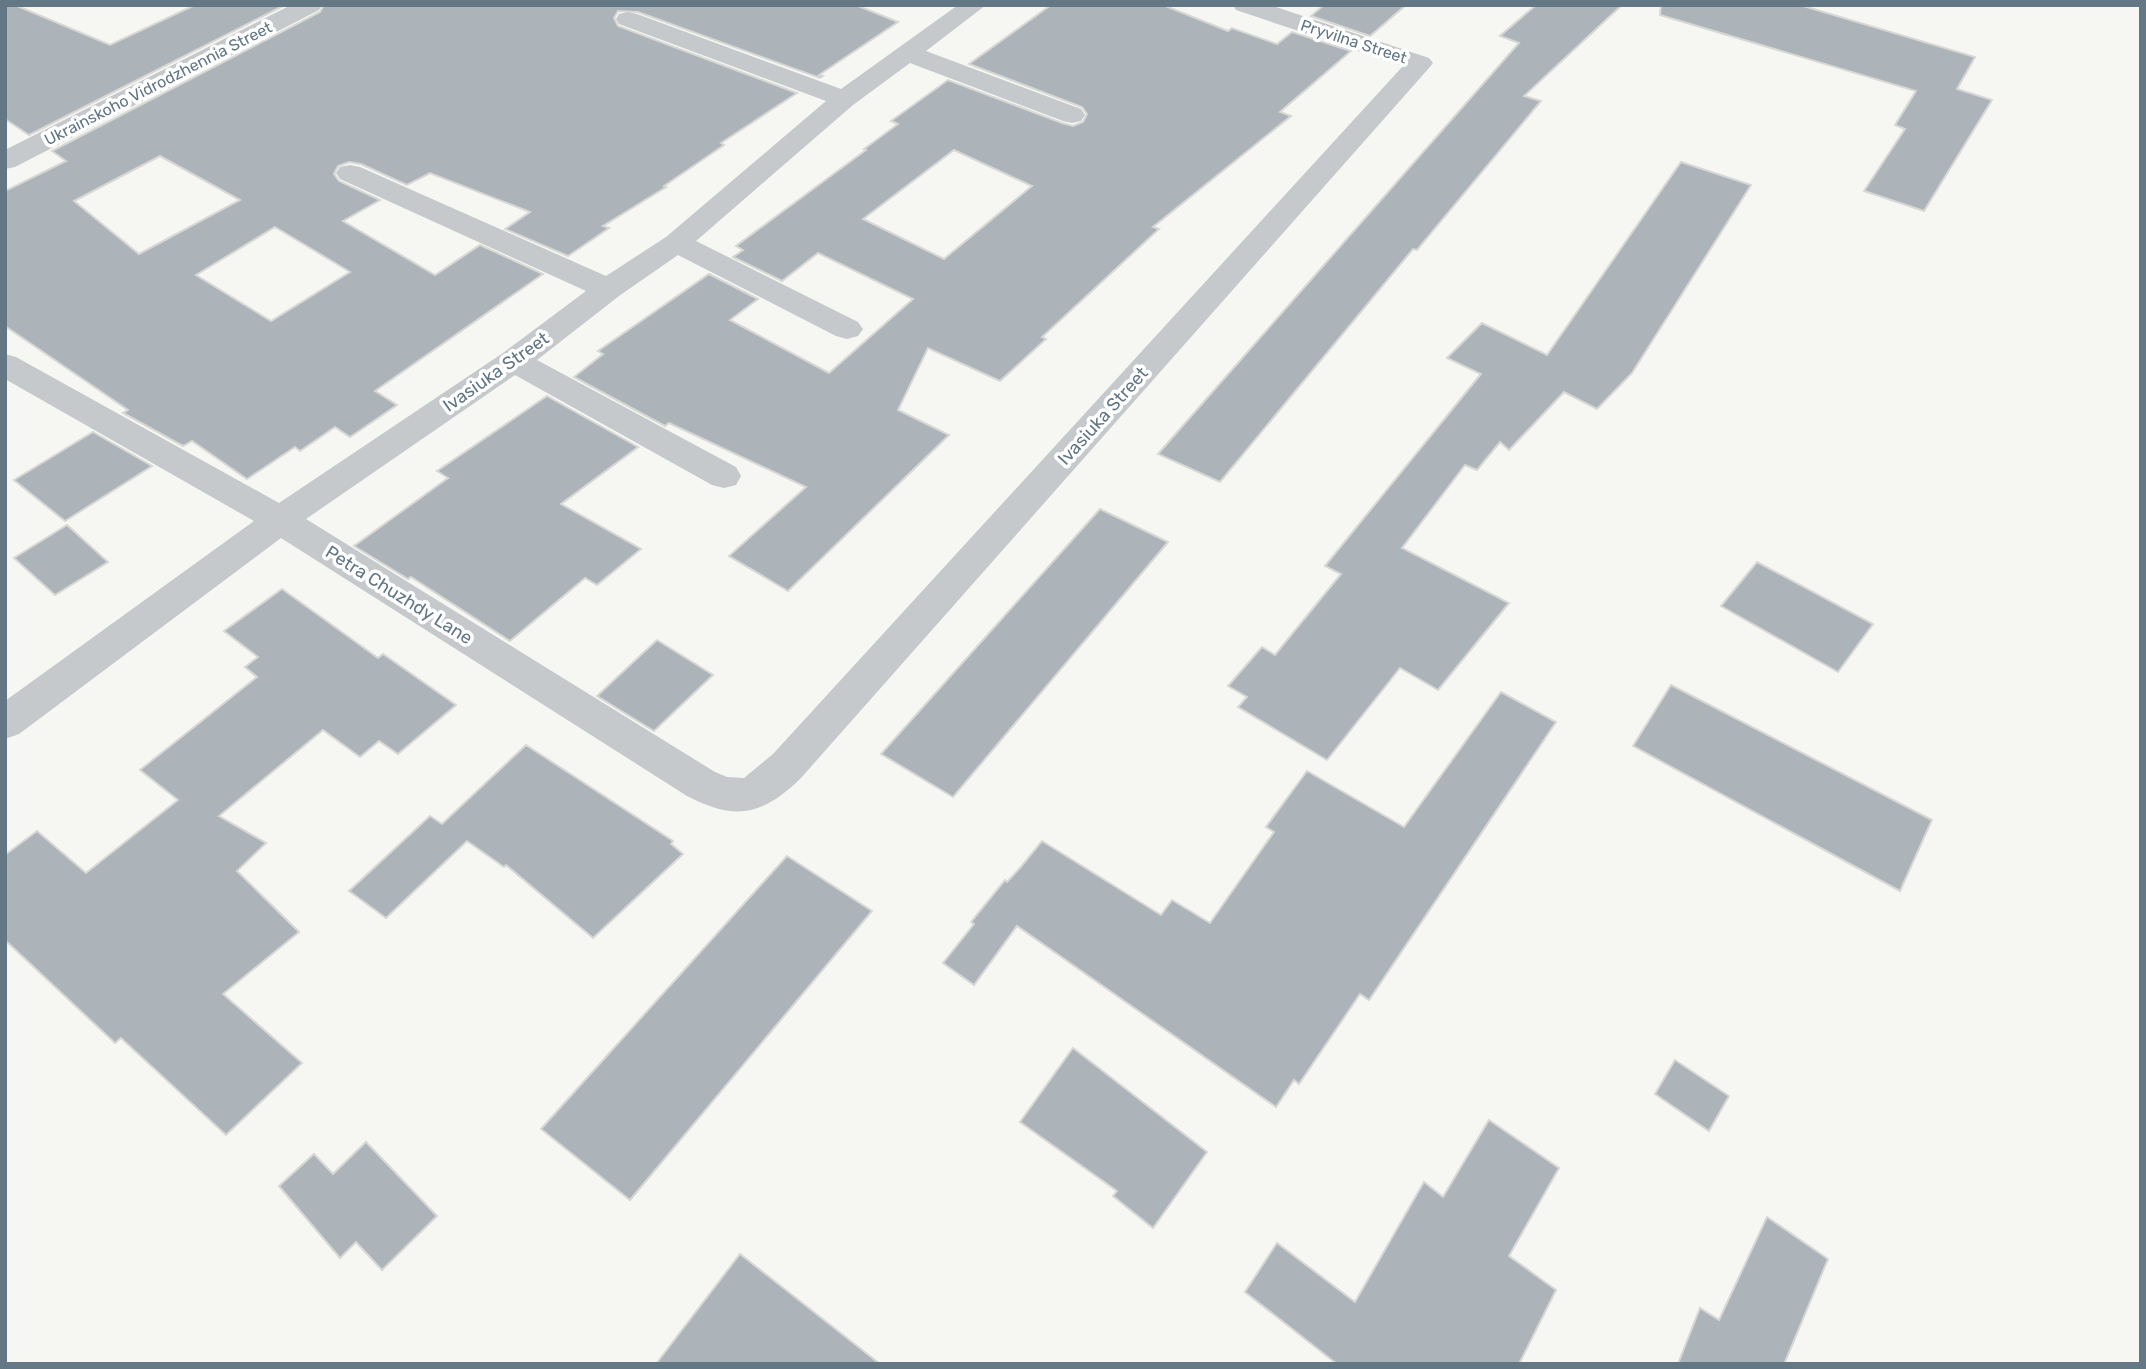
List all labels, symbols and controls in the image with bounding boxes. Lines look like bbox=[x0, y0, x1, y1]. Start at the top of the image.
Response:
street label: Pryvilna Street bbox=[1298, 15, 1409, 68]
street label: Ukrainskoho Vidrodzhennia Street bbox=[41, 18, 275, 149]
street label: Ivasiuka Street bbox=[439, 327, 553, 417]
street label: Ivasiuka Street bbox=[1053, 362, 1153, 470]
street label: Petra Chuzhdy Lane bbox=[321, 541, 477, 649]

